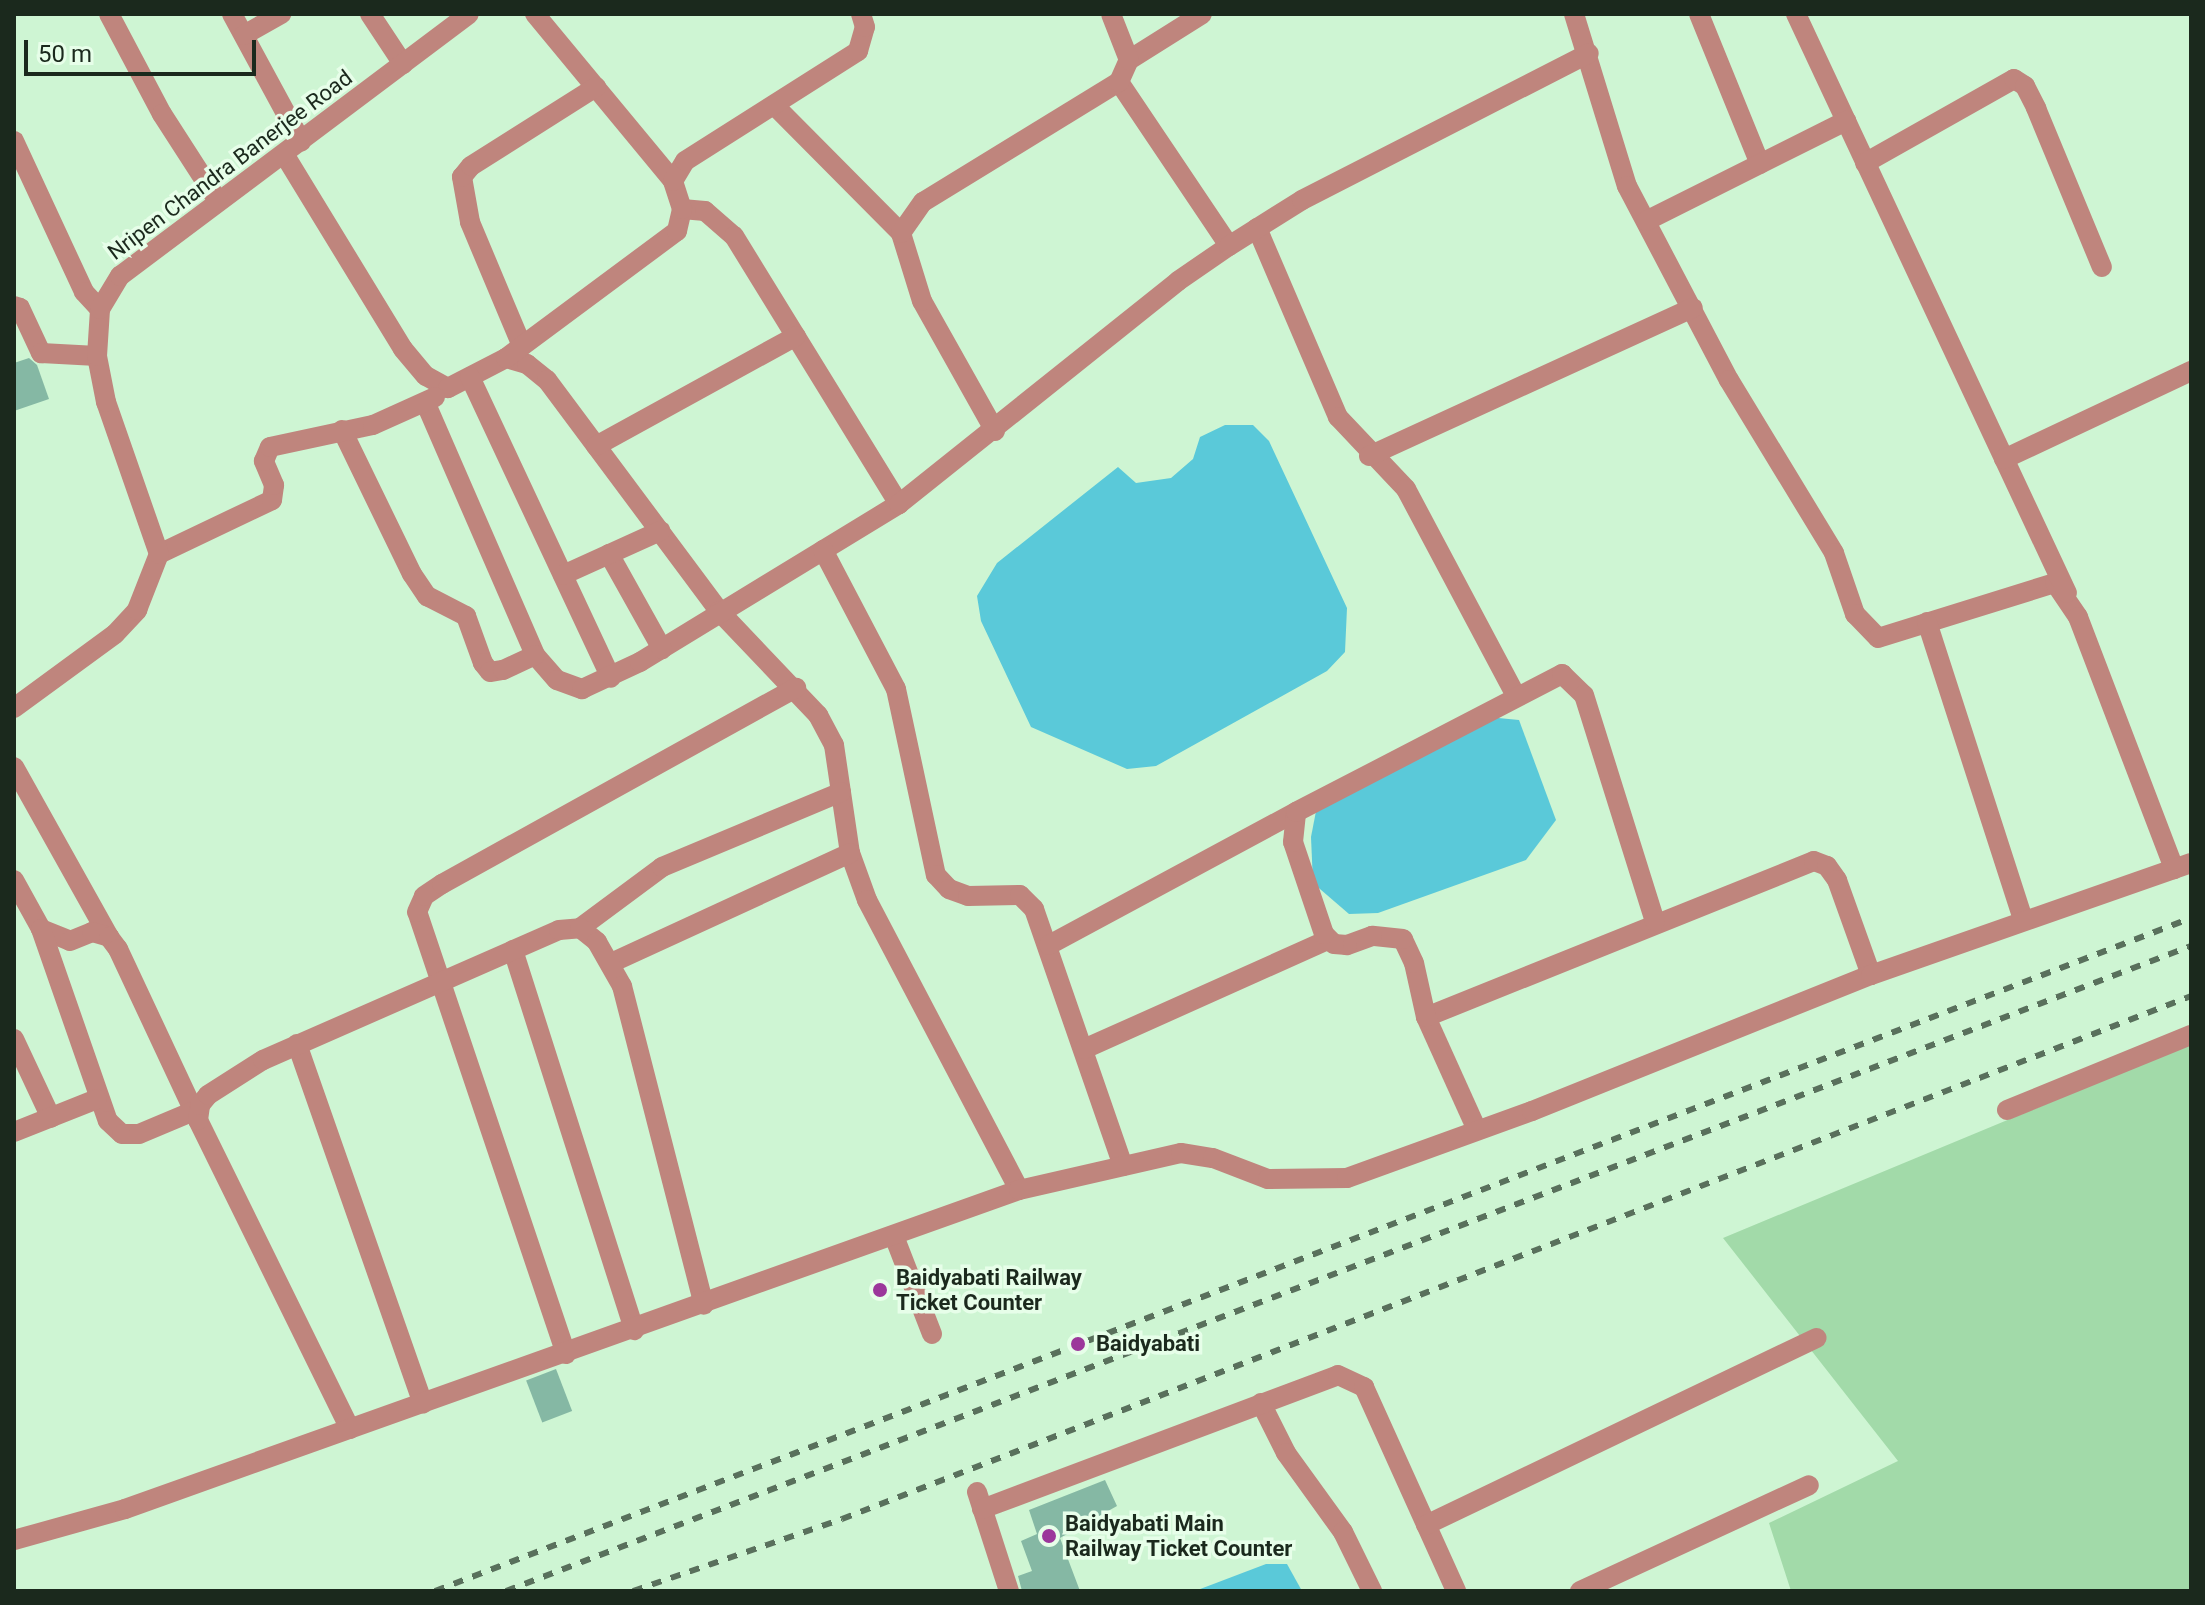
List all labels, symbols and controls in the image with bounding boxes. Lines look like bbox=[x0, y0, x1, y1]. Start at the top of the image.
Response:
scale bar bbox=[28, 24, 260, 74]
text: 50 m bbox=[38, 40, 92, 68]
street label: Nripen Chandra Banerjee Road bbox=[103, 64, 357, 266]
place label: Baidyabati Railway Ticket Counter bbox=[896, 1264, 1082, 1316]
marker: Baidyabati Railway Ticket Counter bbox=[871, 1281, 889, 1299]
place label: Baidyabati bbox=[1096, 1331, 1200, 1357]
marker: Baidyabati bbox=[1067, 1333, 1089, 1355]
place label: Baidyabati Main Railway Ticket Counter bbox=[1065, 1510, 1293, 1562]
marker: Baidyabati Main Railway Ticket Counter bbox=[1040, 1527, 1058, 1545]

